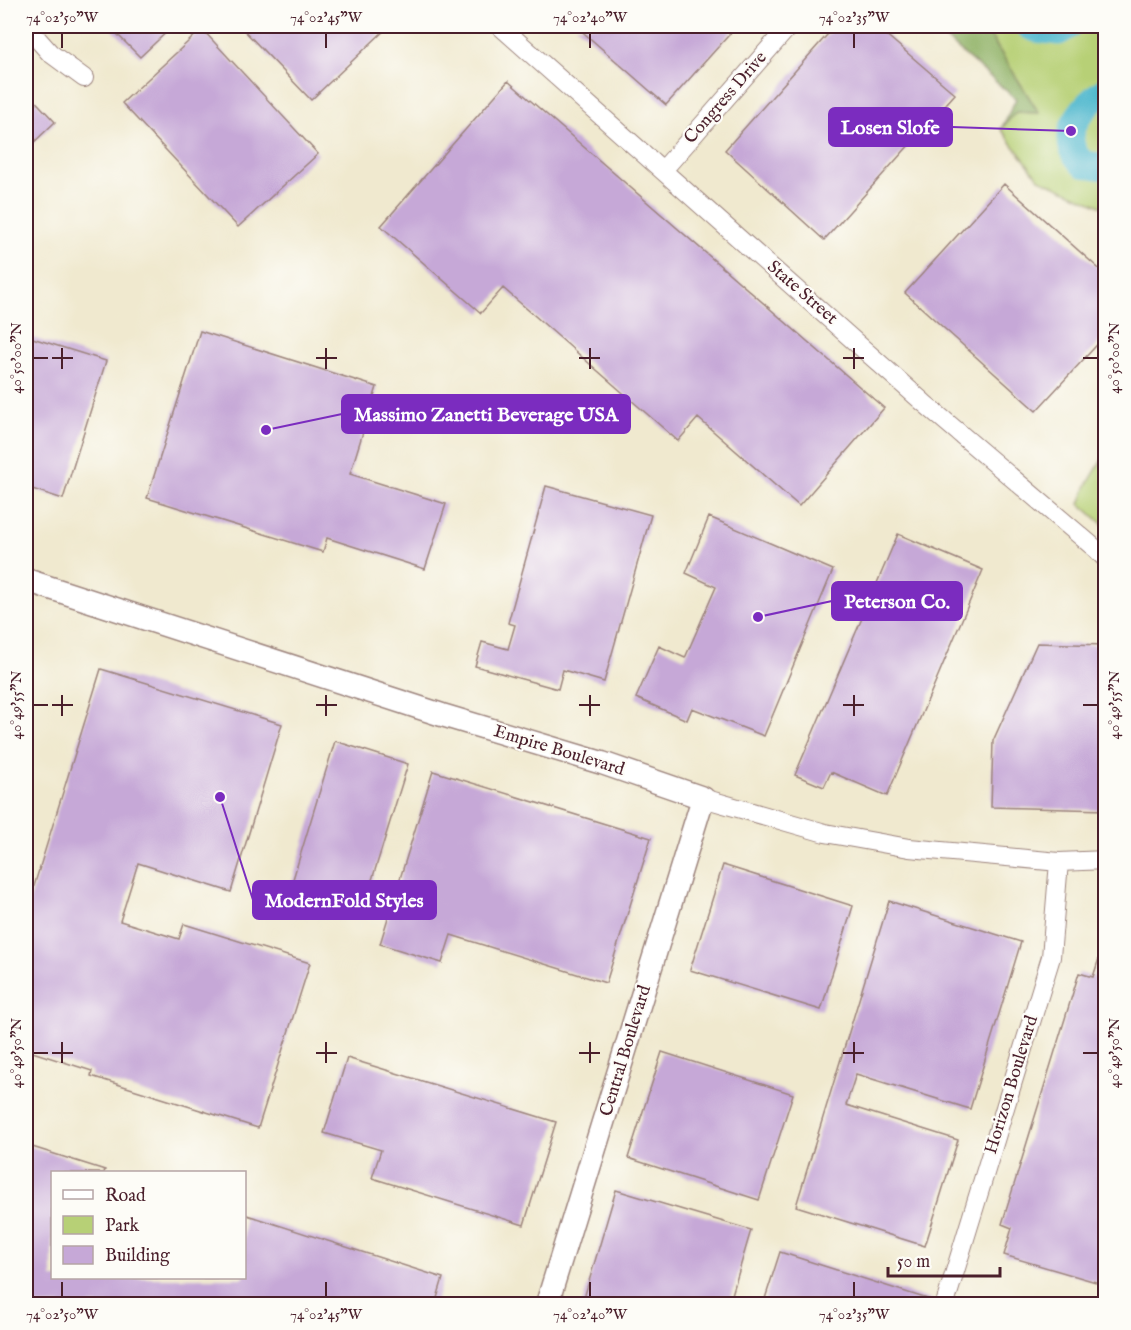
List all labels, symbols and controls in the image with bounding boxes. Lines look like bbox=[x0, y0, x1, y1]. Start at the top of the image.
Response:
text: 74°02'50"W bbox=[26, 8, 99, 27]
text: 74°02'45"W bbox=[290, 8, 363, 27]
text: 74°02'40"W bbox=[553, 8, 628, 27]
text: 74°02'35"W bbox=[819, 8, 890, 27]
street label: Congress Drive bbox=[680, 47, 772, 149]
callout: Losen Slofe bbox=[829, 108, 952, 146]
text: Losen Slofe bbox=[840, 116, 940, 141]
street label: State Street bbox=[762, 256, 842, 330]
text: 40°50'00"N bbox=[7, 322, 26, 394]
text: 40°50'00"N bbox=[1105, 322, 1124, 394]
callout: Massimo Zanetti Beverage USA bbox=[342, 395, 630, 433]
text: Massimo Zanetti Beverage USA bbox=[354, 403, 620, 428]
callout: Peterson Co. bbox=[832, 582, 962, 620]
text: Peterson Co. bbox=[844, 590, 950, 615]
text: 40°49'55"N bbox=[7, 671, 26, 739]
text: 40°49'55"N bbox=[1105, 671, 1124, 739]
street label: Empire Boulevard bbox=[491, 720, 628, 782]
callout: ModernFold Styles bbox=[253, 881, 436, 919]
text: ModernFold Styles bbox=[264, 889, 424, 914]
street label: Central Boulevard bbox=[595, 982, 657, 1119]
street label: Horizon Boulevard bbox=[980, 1013, 1044, 1157]
text: 40°49'50"N bbox=[7, 1018, 26, 1088]
text: 40°49'50"N bbox=[1105, 1018, 1124, 1088]
legend bbox=[51, 1171, 246, 1279]
text: Road bbox=[105, 1185, 146, 1208]
text: Park bbox=[105, 1215, 140, 1238]
scale bar bbox=[888, 1240, 1000, 1278]
text: Building bbox=[105, 1245, 170, 1268]
text: 50 m bbox=[897, 1251, 930, 1274]
text: 74°02'50"W bbox=[26, 1305, 99, 1324]
text: 74°02'45"W bbox=[290, 1305, 363, 1324]
text: 74°02'40"W bbox=[553, 1305, 628, 1324]
text: 74°02'35"W bbox=[819, 1305, 890, 1324]

